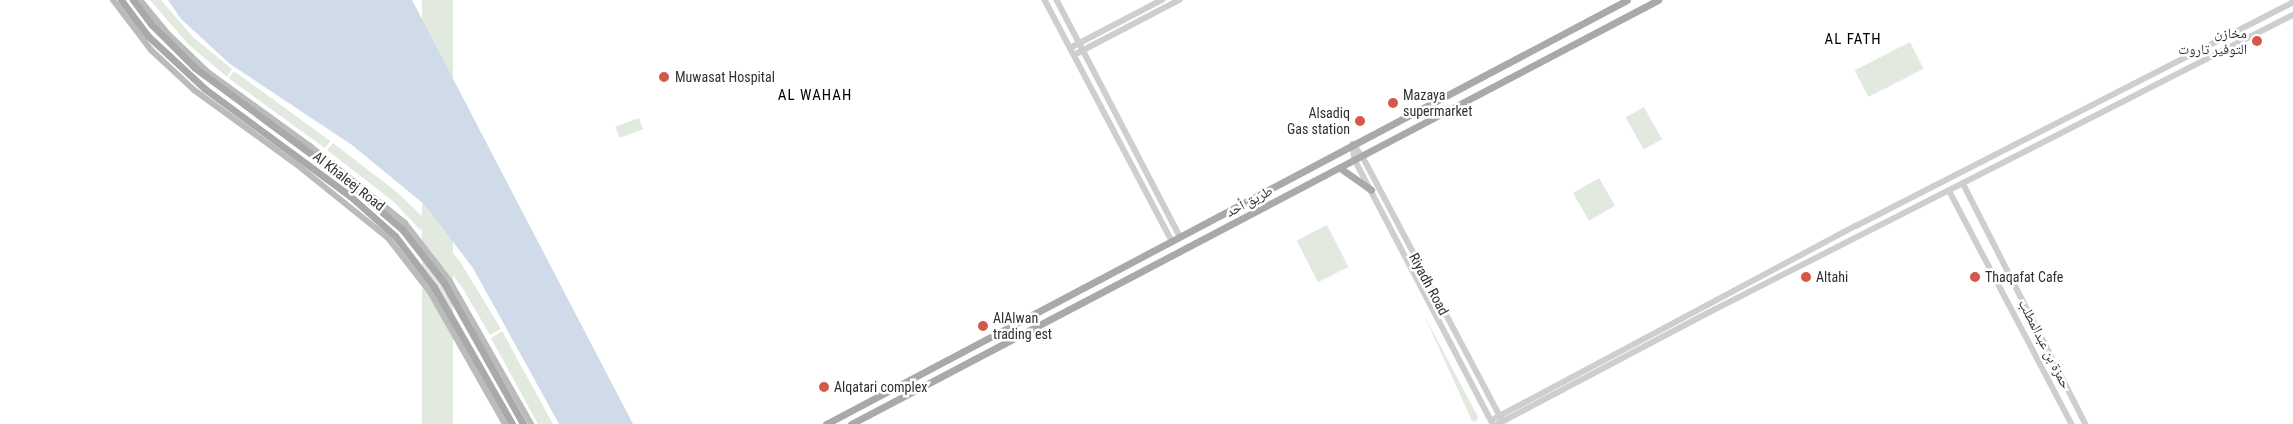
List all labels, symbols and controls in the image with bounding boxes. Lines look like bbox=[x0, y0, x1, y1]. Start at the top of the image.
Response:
place label: مخازن التوفير تاروت bbox=[2178, 25, 2247, 58]
district label: AL FATH bbox=[1824, 31, 1882, 49]
marker: مخازن التوفير تاروت bbox=[2251, 35, 2263, 47]
place label: Muwasat Hospital bbox=[675, 69, 775, 85]
marker: Muwasat Hospital bbox=[657, 70, 671, 84]
district label: AL WAHAH bbox=[777, 87, 853, 105]
place label: Mazaya supermarket bbox=[1403, 87, 1472, 120]
marker: Mazaya supermarket bbox=[1387, 97, 1399, 109]
place label: Alsadiq Gas station bbox=[1287, 105, 1350, 138]
marker: Alsadiq Gas station bbox=[1354, 115, 1366, 127]
street label: Al Khaleej Road bbox=[310, 148, 388, 214]
street label: طريق أحد bbox=[1223, 182, 1275, 220]
street label: Riyadh Road bbox=[1406, 250, 1452, 318]
place label: Altahi bbox=[1816, 269, 1848, 285]
place label: Thaqafat Cafe bbox=[1985, 269, 2063, 285]
marker: Altahi bbox=[1800, 271, 1812, 283]
marker: Thaqafat Cafe bbox=[1969, 271, 1981, 283]
street label: حمزة بن عبدالمطلب bbox=[2015, 296, 2075, 392]
place label: AlAlwan trading est bbox=[993, 310, 1052, 342]
marker: AlAlwan trading est bbox=[977, 320, 989, 332]
place label: Alqatari complex bbox=[834, 379, 927, 395]
marker: Alqatari complex bbox=[818, 381, 830, 393]

